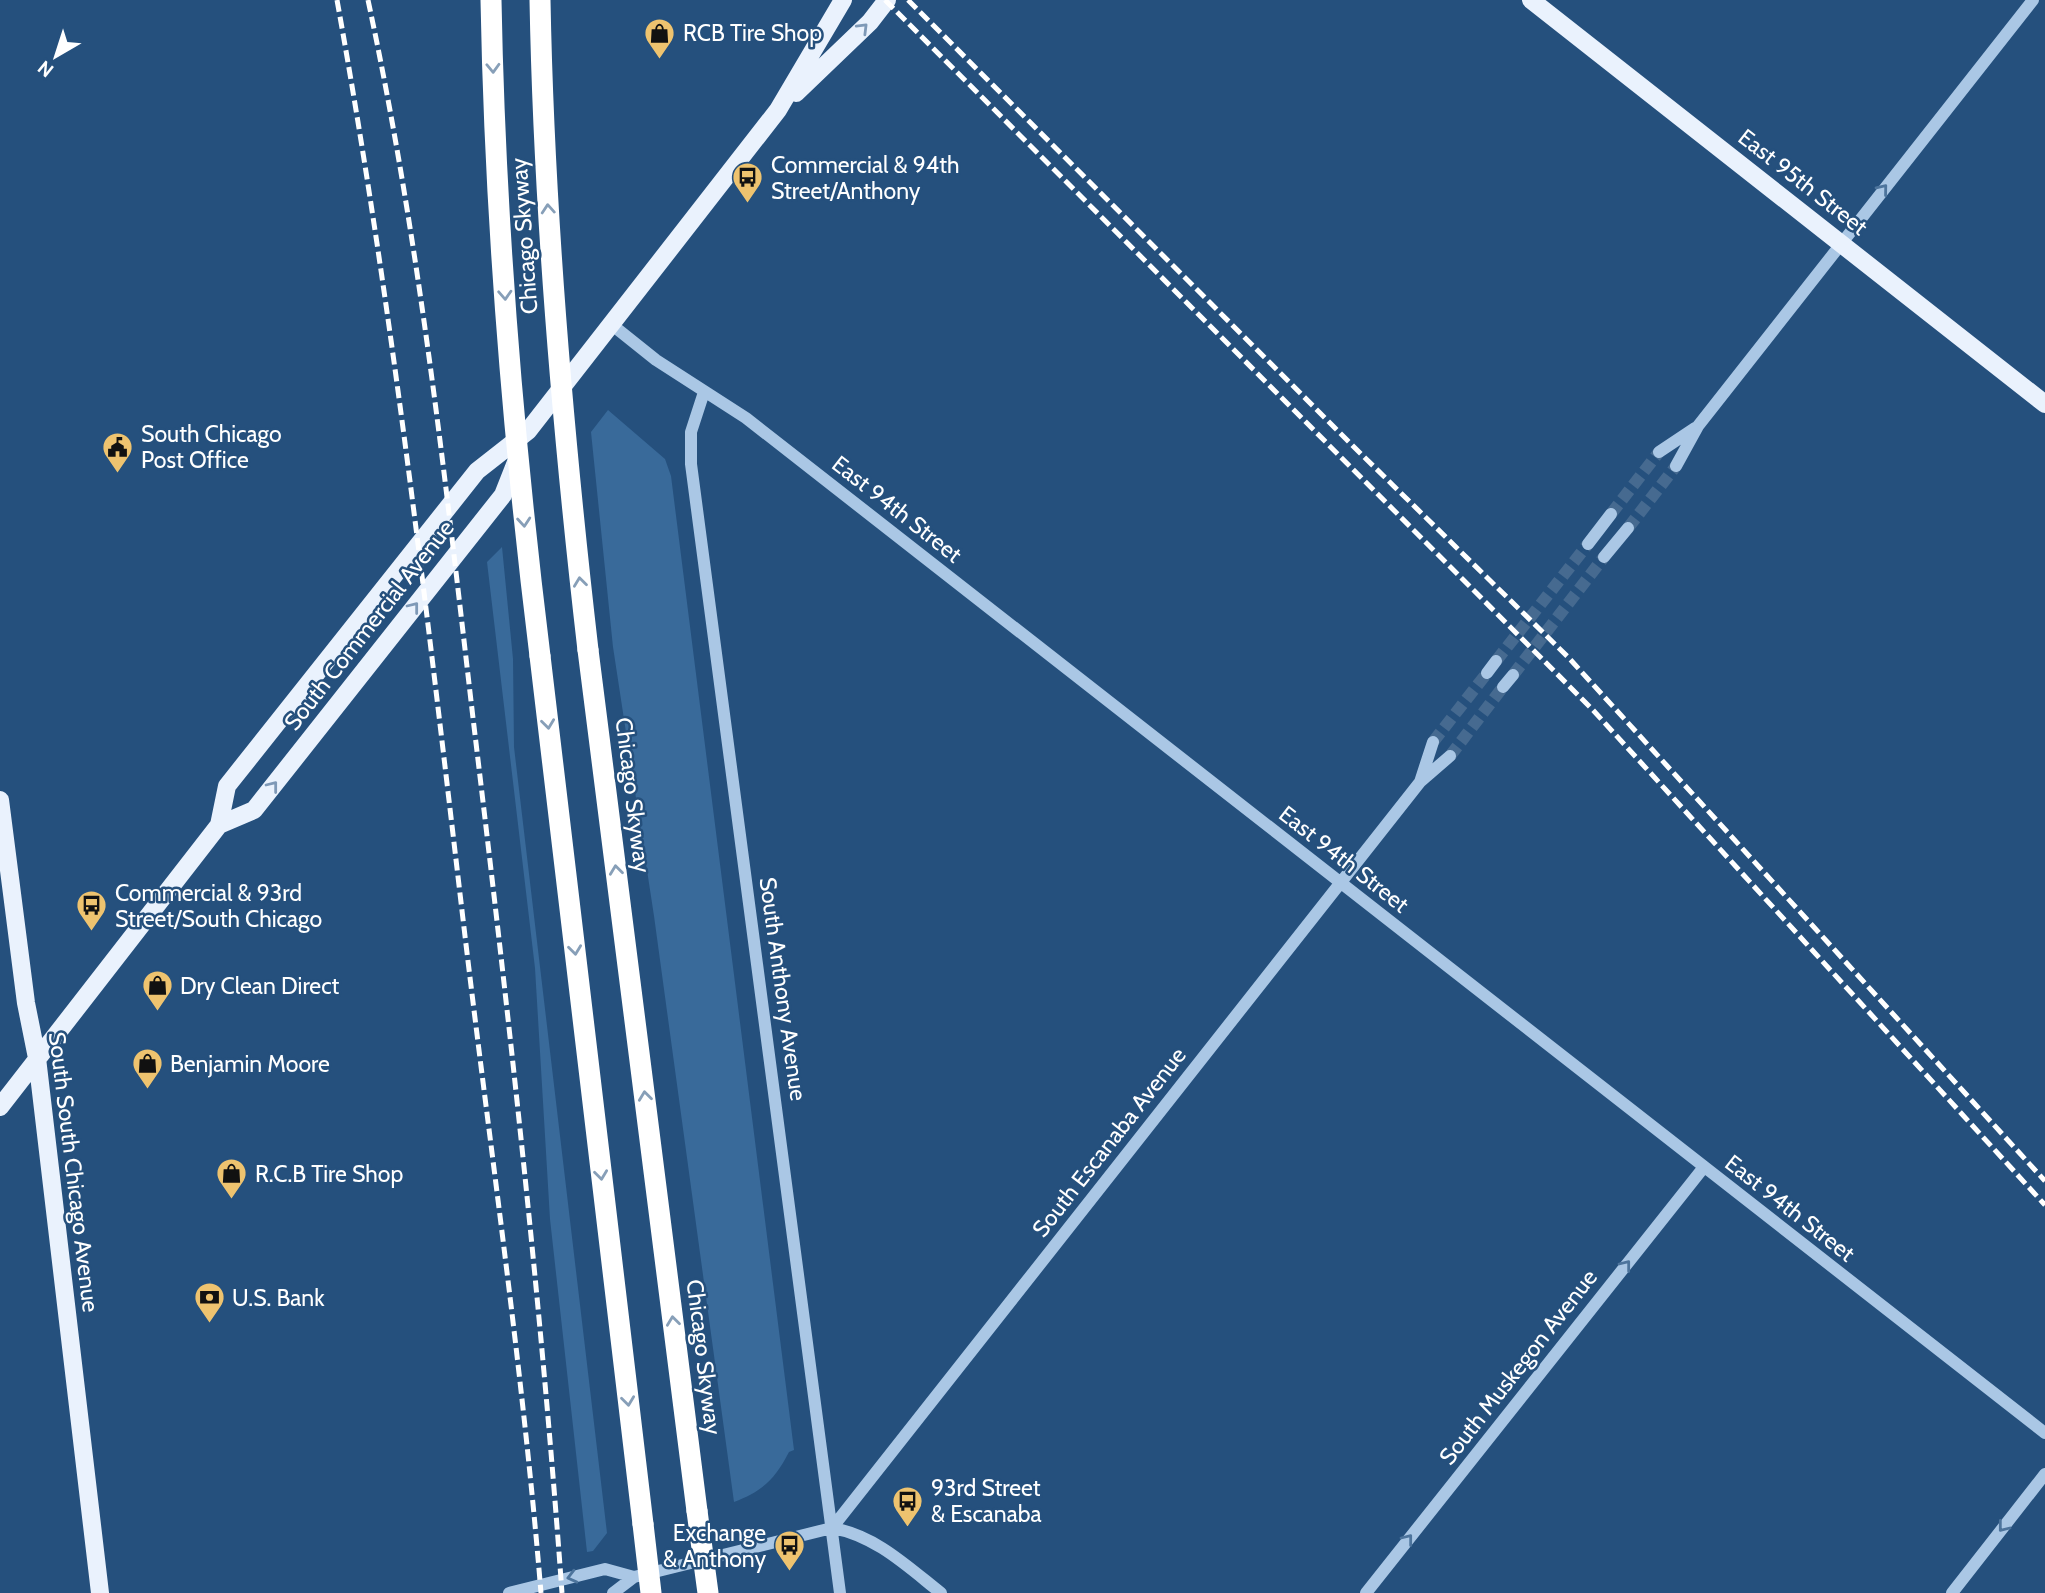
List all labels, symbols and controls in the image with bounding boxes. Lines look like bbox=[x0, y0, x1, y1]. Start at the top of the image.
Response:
shop icon: RCB Tire Shop bbox=[643, 16, 677, 60]
place label: RCB Tire Shop bbox=[683, 19, 822, 47]
north arrow bbox=[21, 21, 91, 91]
one-way arrow bbox=[854, 24, 867, 37]
text: N bbox=[33, 56, 58, 82]
one-way arrow bbox=[486, 63, 501, 74]
street label: East 95th Street bbox=[1733, 123, 1873, 241]
place label: Commercial & 94th Street/Anthony bbox=[771, 151, 959, 205]
street label: Chicago Skyway bbox=[505, 157, 543, 315]
bus stop icon: Commercial & 94th Street/Anthony bbox=[731, 161, 765, 205]
one-way arrow bbox=[1875, 184, 1888, 196]
one-way arrow bbox=[541, 203, 556, 214]
one-way arrow bbox=[497, 290, 512, 301]
place label: South Chicago Post Office bbox=[141, 420, 282, 474]
public building icon: South Chicago Post Office bbox=[101, 430, 135, 474]
street label: East 94th Street bbox=[826, 450, 968, 569]
street label: South Commercial Avenue bbox=[278, 514, 460, 736]
one-way arrow bbox=[516, 517, 531, 528]
one-way arrow bbox=[573, 576, 588, 588]
one-way arrow bbox=[405, 603, 418, 615]
street label: Chicago Skyway bbox=[610, 716, 656, 875]
one-way arrow bbox=[540, 718, 555, 729]
one-way arrow bbox=[264, 781, 277, 793]
street label: East 94th Street bbox=[1273, 800, 1415, 919]
one-way arrow bbox=[609, 864, 624, 876]
street label: South Anthony Avenue bbox=[753, 875, 813, 1103]
place label: Commercial & 93rd Street/South Chicago bbox=[115, 879, 322, 933]
bus stop icon: Commercial & 93rd Street/South Chicago bbox=[75, 889, 109, 933]
one-way arrow bbox=[567, 944, 582, 955]
shop icon: Dry Clean Direct bbox=[140, 969, 174, 1013]
place label: Dry Clean Direct bbox=[180, 972, 340, 1000]
street label: South South Chicago Avenue bbox=[43, 1030, 105, 1314]
street label: South Escanaba Avenue bbox=[1026, 1041, 1192, 1242]
shop icon: Benjamin Moore bbox=[130, 1047, 164, 1091]
place label: Benjamin Moore bbox=[170, 1050, 330, 1078]
one-way arrow bbox=[637, 1090, 652, 1102]
street label: East 94th Street bbox=[1719, 1149, 1861, 1268]
shop icon: R.C.B Tire Shop bbox=[215, 1157, 249, 1201]
place label: R.C.B Tire Shop bbox=[255, 1160, 403, 1188]
one-way arrow bbox=[594, 1170, 609, 1181]
one-way arrow bbox=[1617, 1260, 1630, 1273]
street label: South Muskegon Avenue bbox=[1433, 1264, 1603, 1470]
street label: Chicago Skyway bbox=[681, 1278, 727, 1437]
bank icon: U.S. Bank bbox=[192, 1281, 226, 1325]
place label: U.S. Bank bbox=[232, 1284, 325, 1312]
one-way arrow bbox=[666, 1316, 681, 1327]
one-way arrow bbox=[621, 1396, 636, 1407]
place label: 93rd Street & Escanaba bbox=[931, 1474, 1042, 1528]
bus stop icon: 93rd Street & Escanaba bbox=[891, 1484, 925, 1528]
place label: Exchange & Anthony bbox=[663, 1519, 766, 1573]
one-way arrow bbox=[1999, 1519, 2011, 1532]
bus stop icon: Exchange & Anthony bbox=[772, 1529, 806, 1573]
one-way arrow bbox=[1400, 1535, 1413, 1547]
one-way arrow bbox=[566, 1569, 578, 1583]

